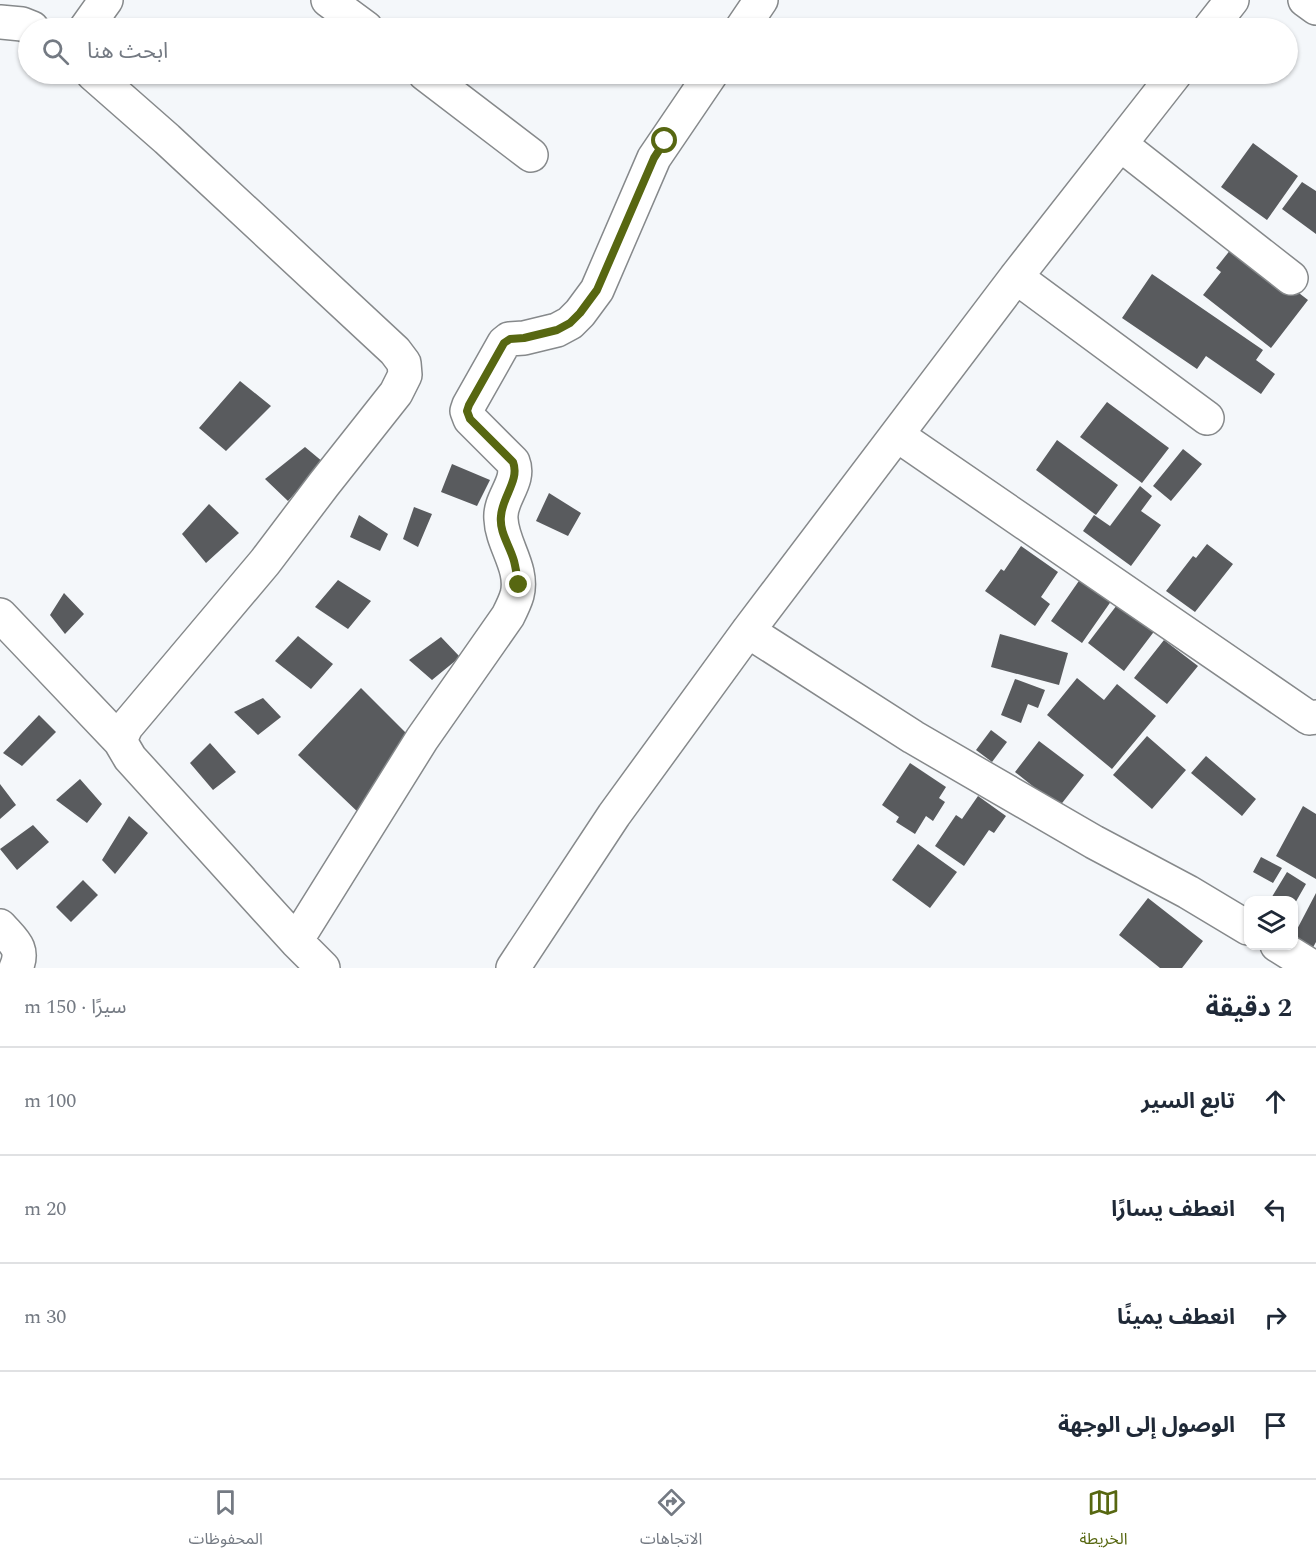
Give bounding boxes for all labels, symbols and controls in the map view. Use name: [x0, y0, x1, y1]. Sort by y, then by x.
search box: [18, 18, 1298, 84]
icon: search: [39, 35, 72, 68]
text: ابحث هنا: [87, 35, 168, 68]
route start: [651, 127, 677, 153]
route end: [505, 571, 531, 597]
map controls: [1244, 896, 1298, 950]
button: layers: [1244, 896, 1298, 950]
text: 2 دقيقة: [1205, 988, 1292, 1028]
text: سيرًا · 150 m: [24, 992, 127, 1022]
text: تابع السير: [1141, 1085, 1235, 1118]
icon: ahead: [1259, 1085, 1292, 1118]
text: 100 m: [24, 1086, 76, 1116]
text: انعطف يسارًا: [1111, 1193, 1235, 1226]
icon: left: [1259, 1193, 1292, 1226]
text: 20 m: [24, 1194, 66, 1224]
text: انعطف يمينًا: [1117, 1301, 1235, 1334]
icon: right: [1259, 1301, 1292, 1334]
text: 30 m: [24, 1302, 66, 1332]
text: الوصول إلى الوجهة: [1058, 1409, 1235, 1442]
icon: arrive: [1259, 1409, 1292, 1442]
tab: المحفوظات: [189, 1486, 263, 1556]
tab: الاتجاهات: [640, 1486, 702, 1556]
tab: الخريطة: [1080, 1486, 1127, 1556]

